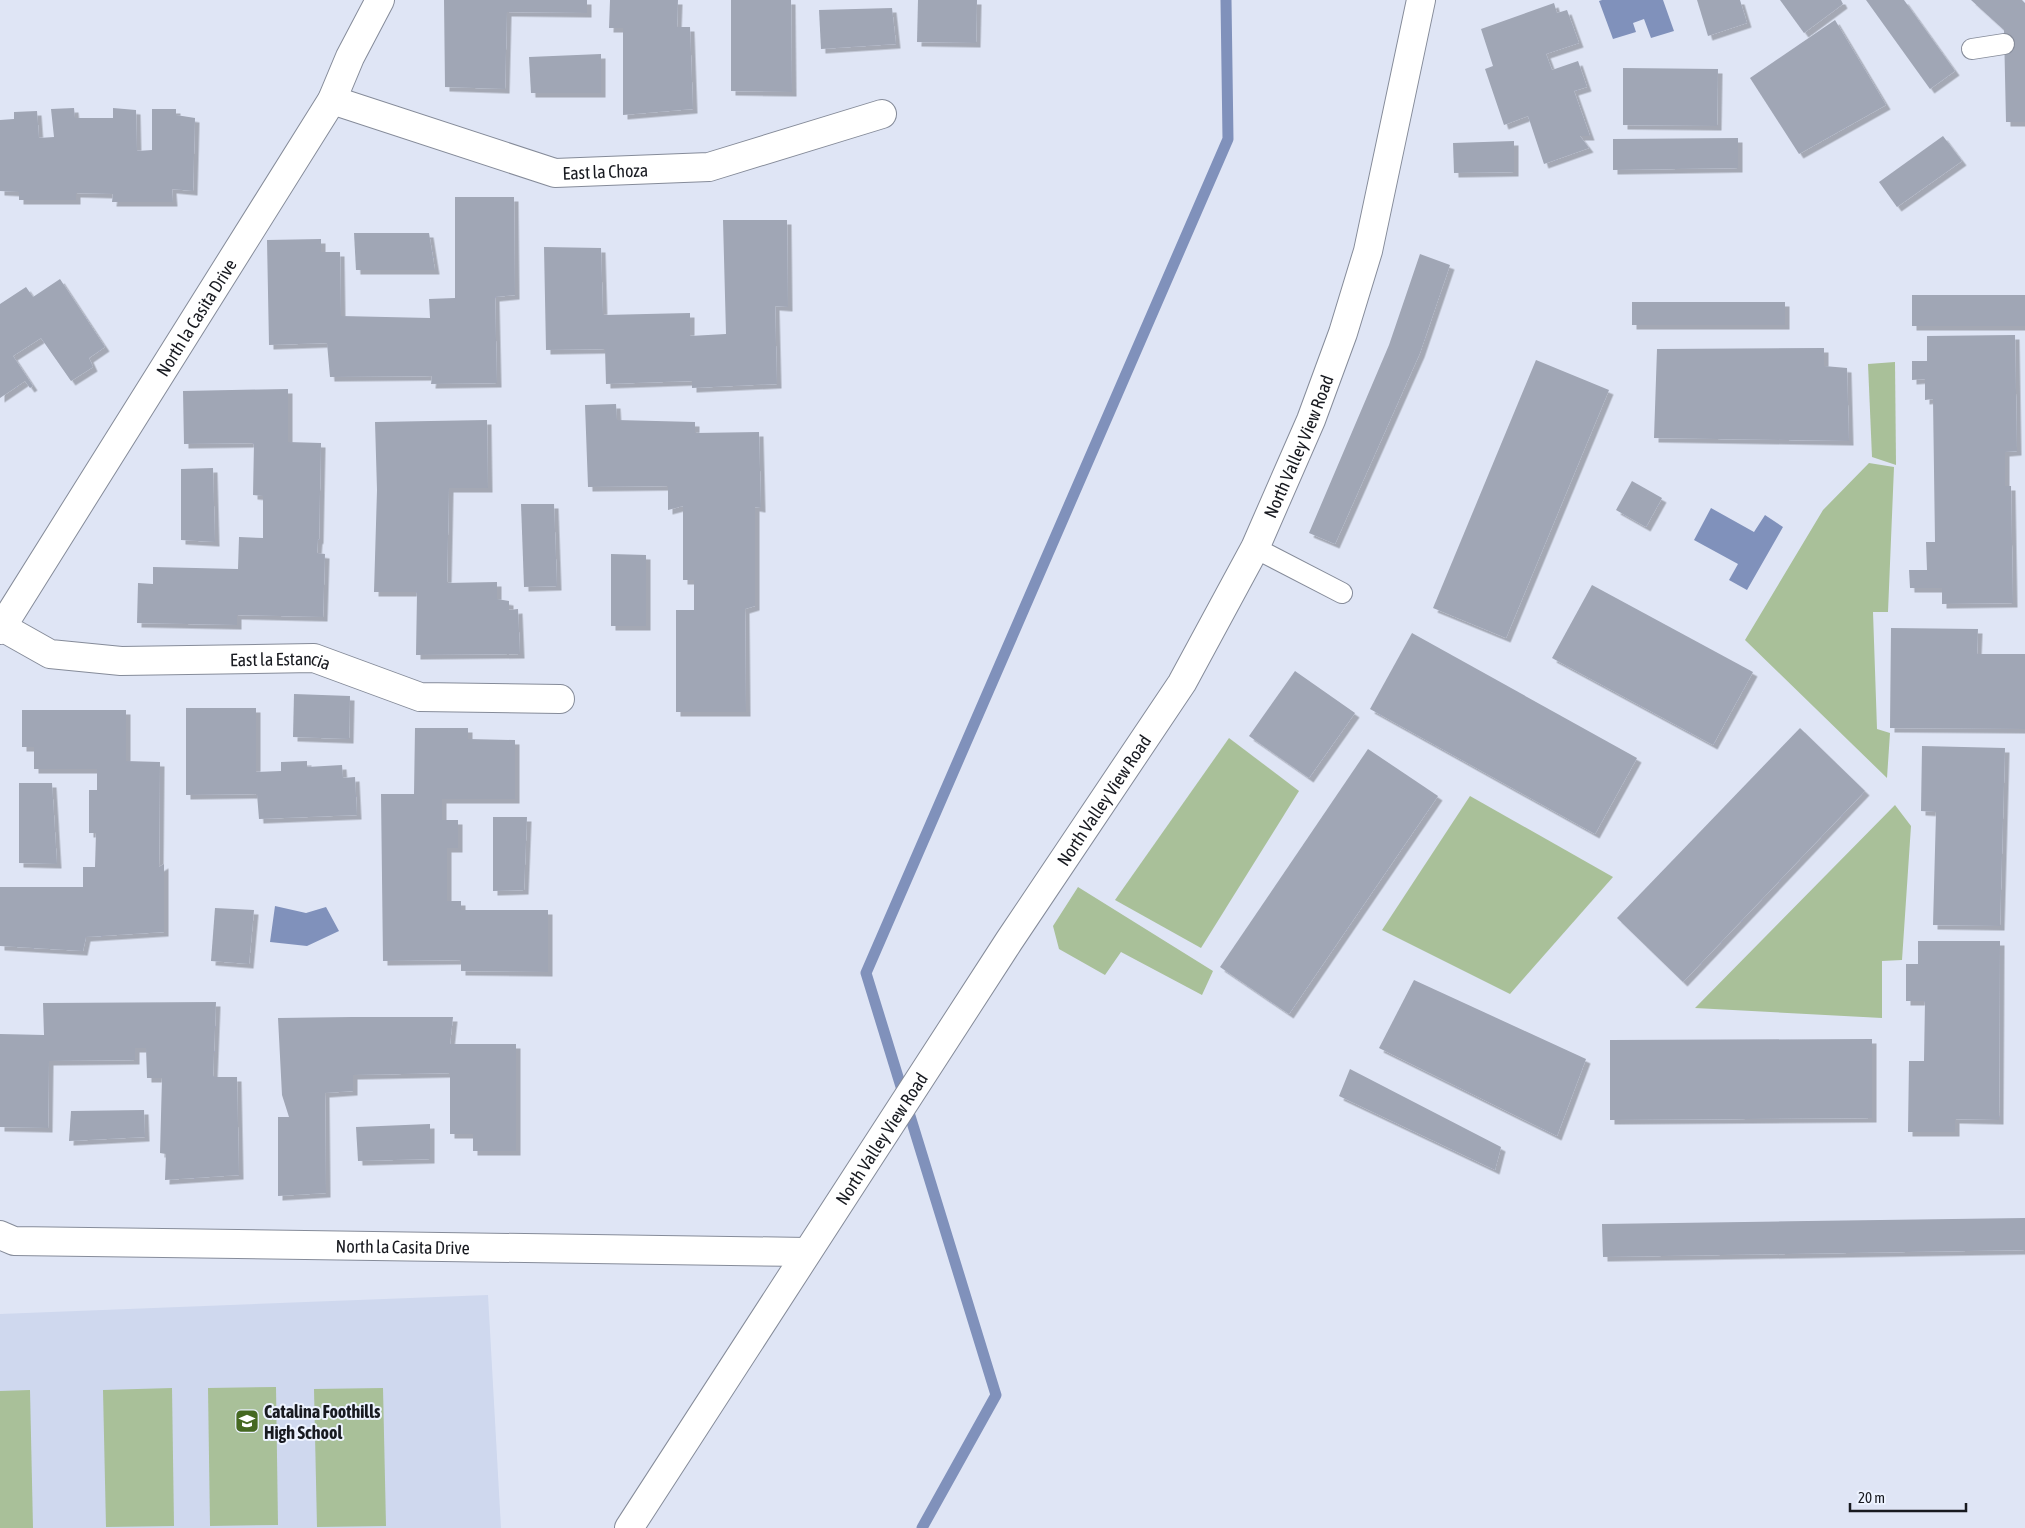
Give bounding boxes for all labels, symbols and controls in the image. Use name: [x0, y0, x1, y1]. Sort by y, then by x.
street label: East la Choza: [562, 159, 649, 183]
street label: North la Casita Drive: [151, 255, 240, 380]
street label: North Valley View Road: [1259, 372, 1337, 521]
street label: East la Estancia: [230, 647, 334, 674]
street label: North Valley View Road: [1052, 731, 1155, 869]
street label: North Valley View Road: [831, 1069, 932, 1208]
street label: North la Casita Drive: [335, 1235, 470, 1258]
place label: Catalina Foothills High School: [264, 1401, 381, 1443]
school or university icon: Catalina Foothills High School: [234, 1408, 260, 1434]
scale bar: [1850, 1480, 1966, 1512]
text: 20 m: [1858, 1489, 1885, 1506]

